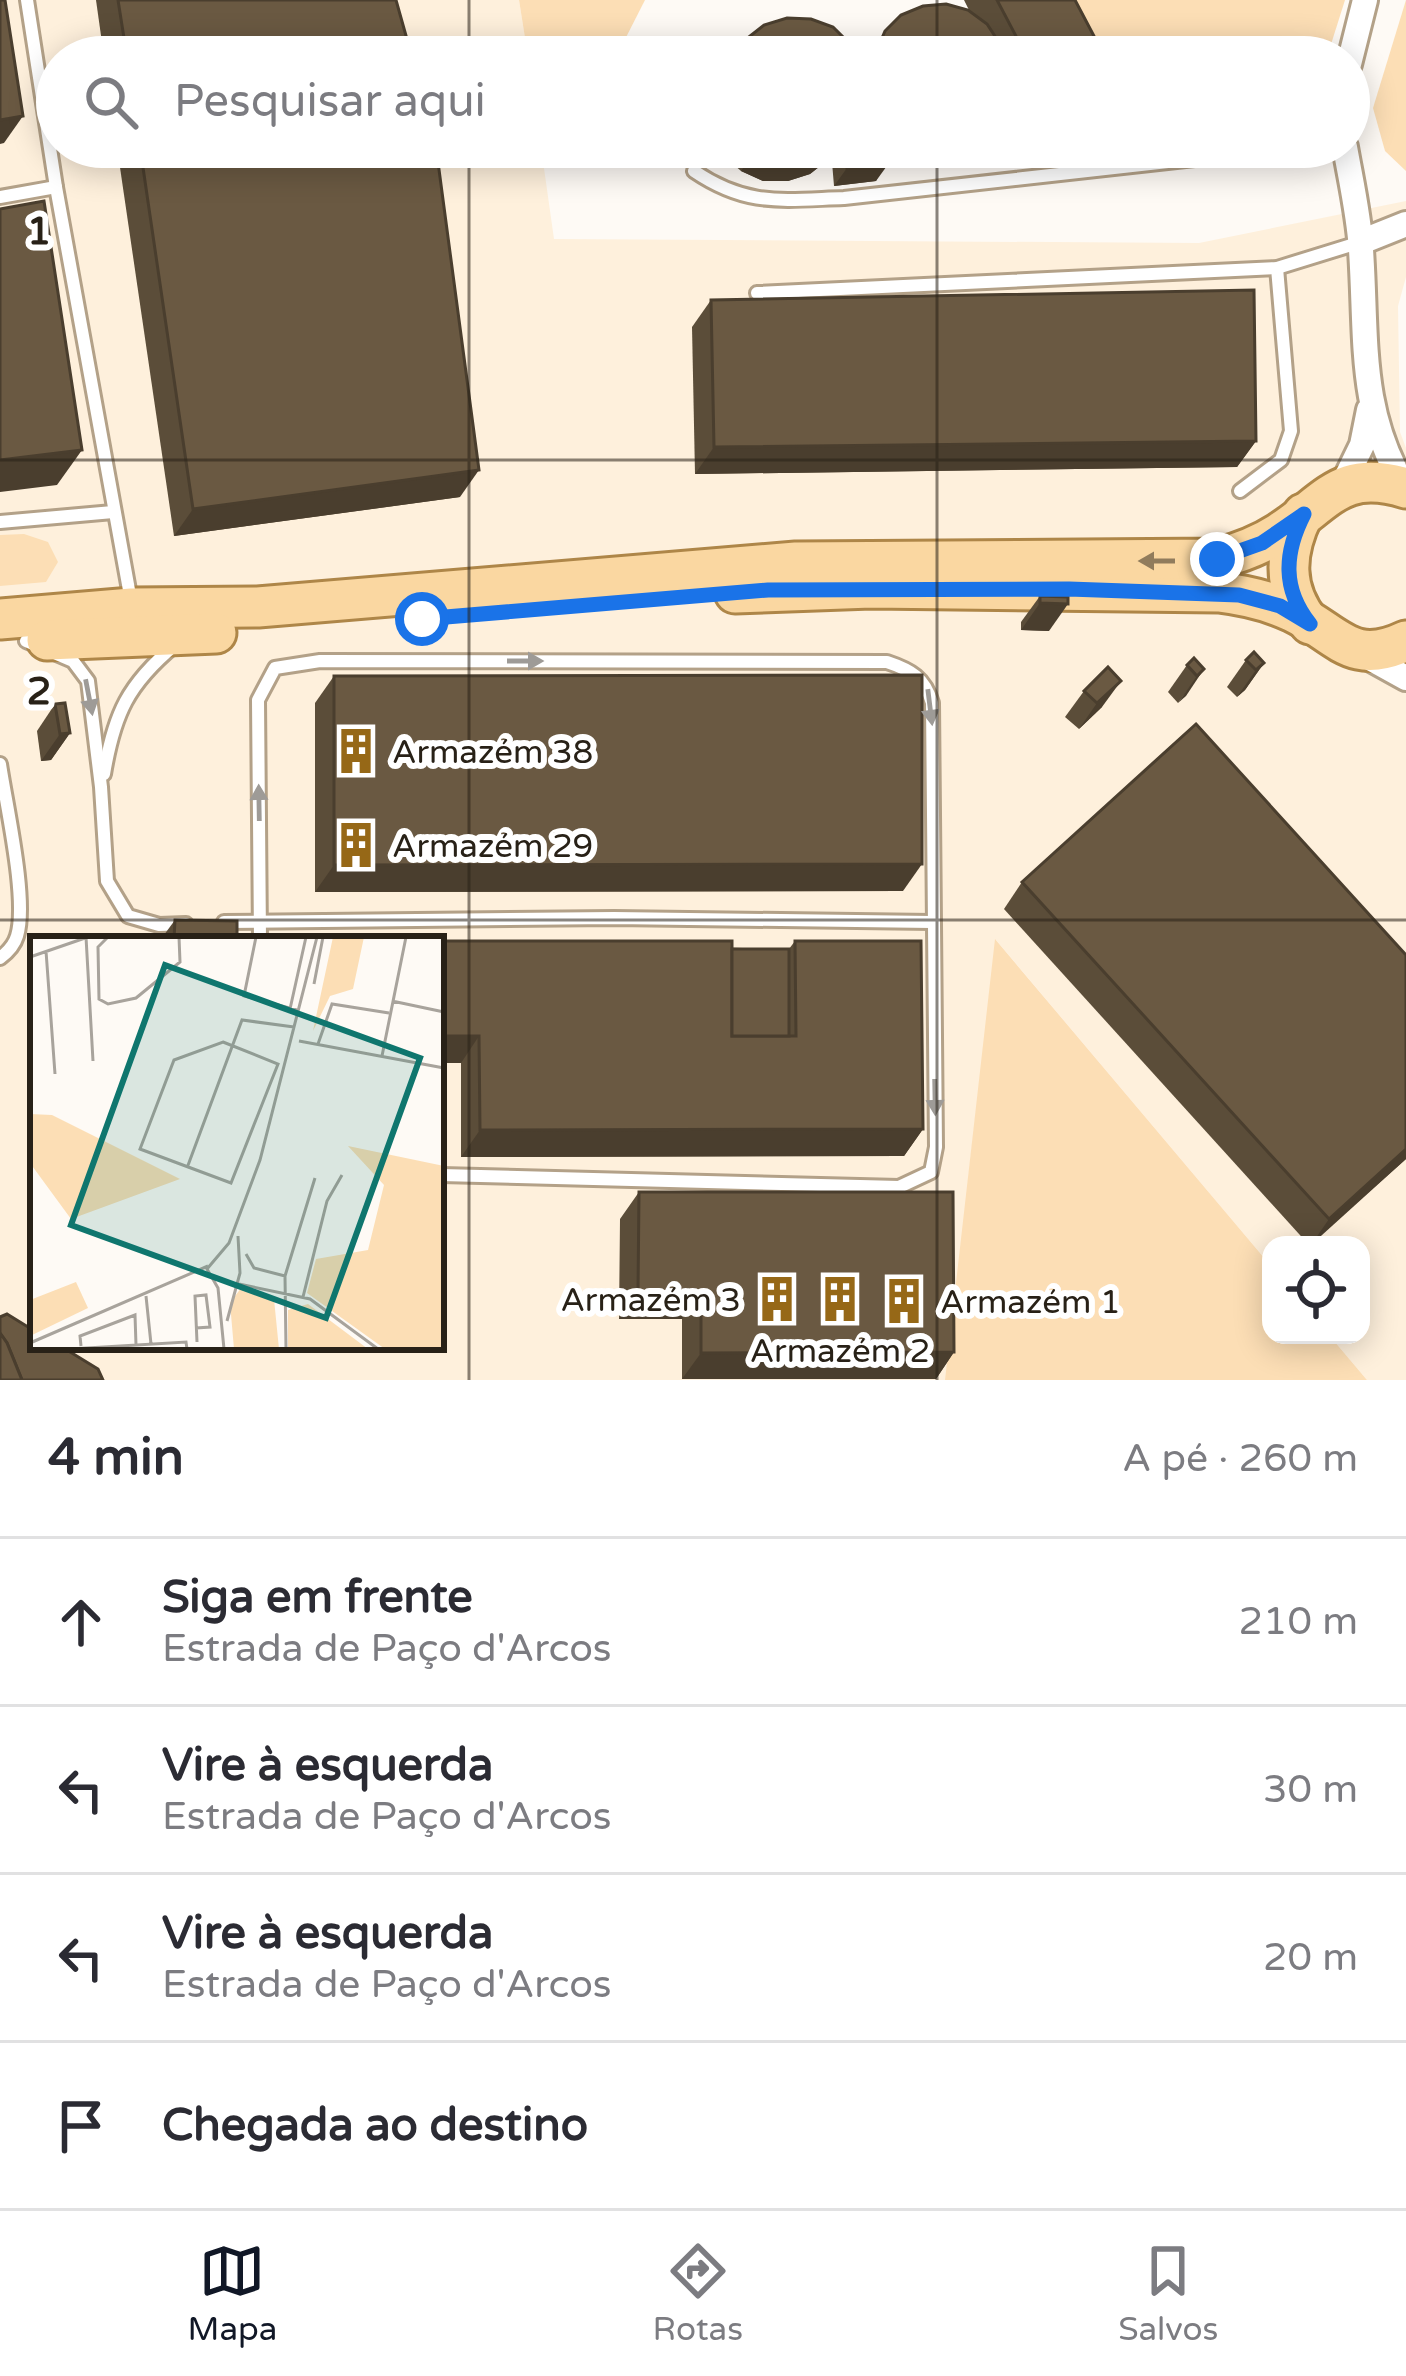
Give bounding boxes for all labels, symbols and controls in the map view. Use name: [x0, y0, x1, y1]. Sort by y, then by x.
search box: [36, 36, 1370, 168]
icon: search: [78, 69, 144, 135]
text: Pesquisar aqui: [174, 75, 486, 129]
text: 1: [27, 208, 51, 255]
route end: [1190, 532, 1244, 586]
one-way arrow: [1137, 551, 1175, 571]
route start: [395, 592, 449, 646]
one-way arrow: [507, 651, 545, 671]
text: 2: [27, 668, 51, 715]
one-way arrow: [80, 679, 99, 716]
one-way arrow: [920, 689, 939, 727]
building icon: Armazém 38: [331, 726, 381, 776]
place label: Armazém 38: [392, 733, 593, 772]
one-way arrow: [249, 783, 268, 821]
building icon: Armazém 29: [331, 820, 381, 870]
place label: Armazém 29: [392, 827, 593, 866]
inset map: [30, 936, 444, 1350]
one-way arrow: [925, 1079, 944, 1117]
map controls: [1262, 1236, 1370, 1344]
button: locate: [1262, 1236, 1370, 1344]
building icon: Armazém 3: [752, 1274, 802, 1324]
building icon: Armazém 2: [815, 1274, 865, 1324]
building icon: Armazém 1: [879, 1276, 929, 1326]
place label: Armazém 3: [560, 1281, 741, 1320]
place label: Armazém 1: [940, 1283, 1121, 1322]
place label: Armazém 2: [750, 1332, 930, 1371]
text: 4 min: [48, 1427, 184, 1489]
text: A pé · 260 m: [1122, 1435, 1358, 1482]
text: Siga em frente: [162, 1571, 473, 1625]
icon: ahead: [48, 1589, 114, 1655]
text: 210 m: [1239, 1598, 1358, 1645]
text: Estrada de Paço d'Arcos: [162, 1625, 612, 1672]
text: Vire à esquerda: [162, 1739, 493, 1793]
icon: left: [48, 1757, 114, 1823]
text: 30 m: [1263, 1766, 1358, 1813]
text: Estrada de Paço d'Arcos: [162, 1793, 612, 1840]
text: Vire à esquerda: [162, 1907, 493, 1961]
icon: left: [48, 1925, 114, 1991]
text: 20 m: [1263, 1934, 1358, 1981]
text: Estrada de Paço d'Arcos: [162, 1961, 612, 2008]
icon: arrive: [48, 2093, 114, 2159]
text: Chegada ao destino: [162, 2099, 588, 2153]
tab: Mapa: [188, 2238, 277, 2349]
tab: Rotas: [653, 2238, 743, 2349]
tab: Salvos: [1118, 2238, 1218, 2349]

